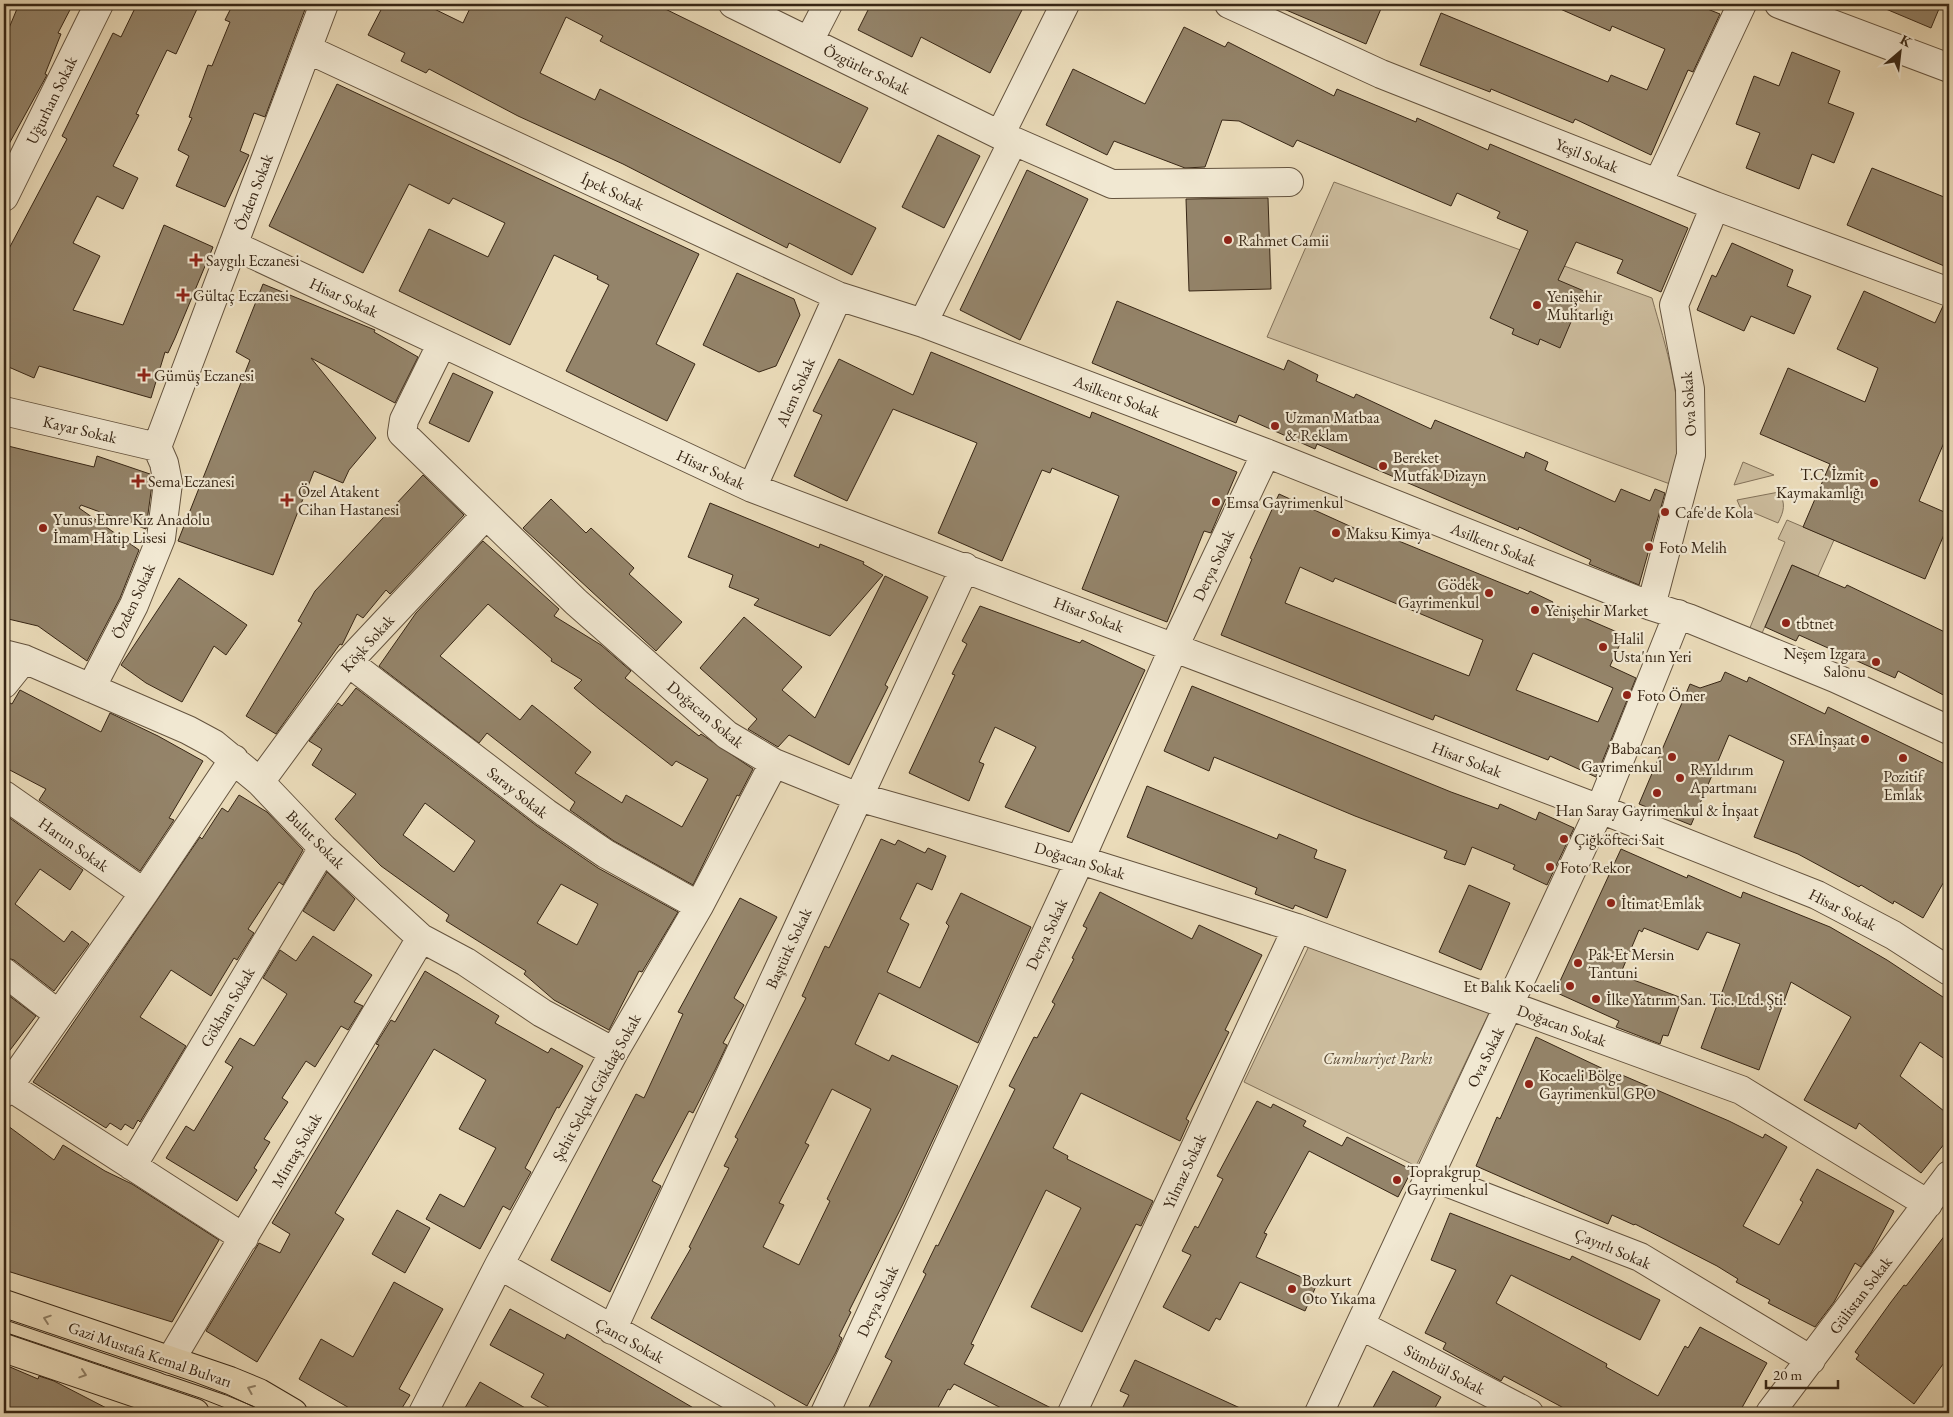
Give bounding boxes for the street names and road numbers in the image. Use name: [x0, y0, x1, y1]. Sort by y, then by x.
street label: Özgürler Sokak: [820, 39, 914, 100]
street label: Uğurhan Sokak: [21, 52, 82, 148]
street label: Yeşil Sokak: [1552, 133, 1622, 178]
street label: Özden Sokak: [229, 150, 278, 234]
street label: İpek Sokak: [578, 168, 648, 215]
street label: Hisar Sokak: [306, 272, 382, 323]
street label: Alem Sokak: [771, 354, 820, 431]
street label: Asilkent Sokak: [1070, 370, 1163, 423]
street label: Ova Sokak: [1676, 370, 1701, 437]
street label: Kayar Sokak: [41, 411, 119, 448]
street label: Hisar Sokak: [673, 444, 749, 495]
street label: Asilkent Sokak: [1447, 517, 1540, 571]
street label: Derya Sokak: [1188, 526, 1239, 604]
street label: Özden Sokak: [107, 560, 160, 642]
street label: Hisar Sokak: [1051, 591, 1127, 638]
street label: Köşk Sokak: [336, 609, 399, 677]
street label: Doğacan Sokak: [663, 676, 749, 753]
street label: Hisar Sokak: [1429, 736, 1505, 783]
street label: Saray Sokak: [483, 762, 553, 823]
street label: Bulut Sokak: [282, 805, 350, 874]
street label: Harun Sokak: [34, 812, 113, 877]
street label: Doğacan Sokak: [1032, 837, 1128, 884]
street label: Hisar Sokak: [1805, 883, 1881, 936]
street label: Derya Sokak: [1021, 895, 1072, 973]
street label: Baştürk Sokak: [761, 904, 817, 992]
street label: Gökhan Sokak: [195, 963, 260, 1051]
street label: Doğacan Sokak: [1514, 1000, 1610, 1052]
street label: Şehit Selçuk Gökdağ Sokak: [547, 1009, 646, 1165]
street label: Ova Sokak: [1462, 1023, 1509, 1091]
street label: Mintaş Sokak: [267, 1109, 327, 1191]
street label: Yılmaz Sokak: [1158, 1130, 1211, 1212]
street label: Çayırlı Sokak: [1571, 1223, 1655, 1274]
street label: Gülistan Sokak: [1824, 1252, 1897, 1339]
street label: Derya Sokak: [852, 1262, 903, 1340]
street label: Çancı Sokak: [591, 1313, 669, 1368]
street label: Gazi Mustafa Kemal Bulvarı: [65, 1317, 234, 1392]
street label: Sümbül Sokak: [1401, 1339, 1489, 1400]

